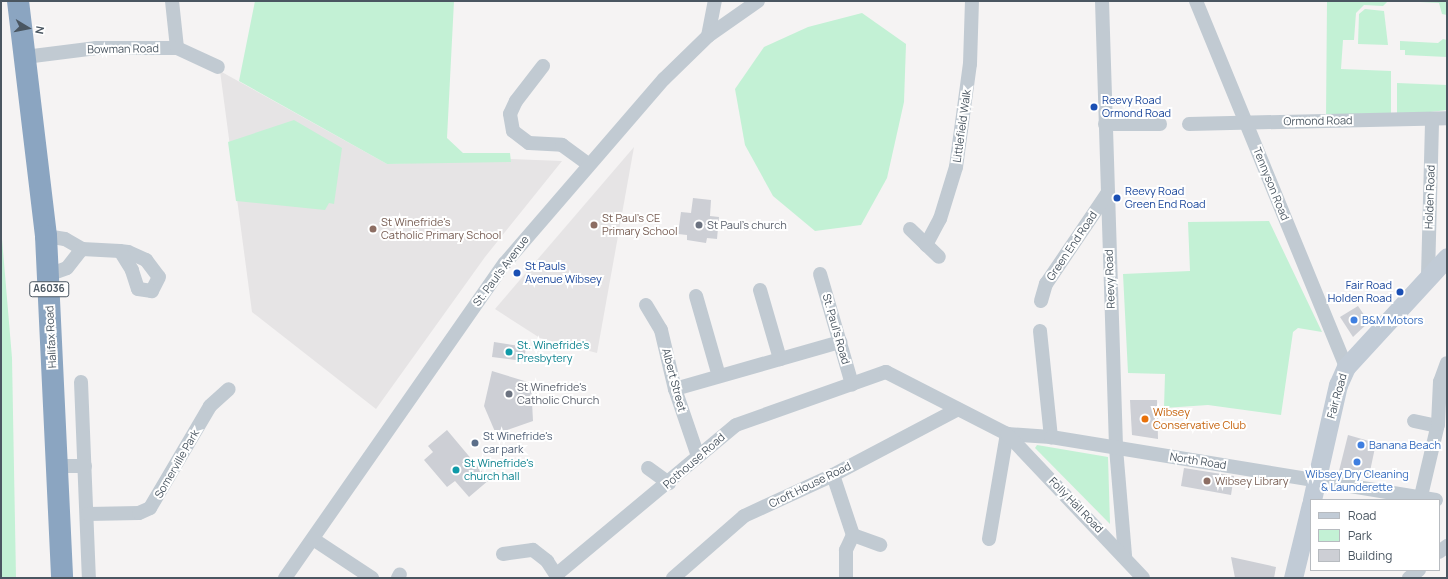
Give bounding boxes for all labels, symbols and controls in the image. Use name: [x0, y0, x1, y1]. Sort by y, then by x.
north arrow: [8, 8, 48, 48]
text: N: [32, 25, 48, 35]
street label: Bowman Road: [87, 42, 159, 56]
street label: Littlefield Walk: [950, 89, 974, 163]
place label: Reevy Road Ormond Road: [1102, 94, 1171, 120]
marker: Reevy Road Ormond Road: [1089, 102, 1099, 112]
street label: Ormond Road: [1283, 114, 1353, 128]
street label: Tennyson Road: [1250, 146, 1292, 222]
street label: Holden Road: [1422, 165, 1438, 229]
place label: Reevy Road Green End Road: [1125, 185, 1206, 211]
marker: Reevy Road Green End Road: [1112, 193, 1122, 203]
street label: Green End Road: [1044, 209, 1100, 283]
place label: St Paul's CE Primary School: [602, 212, 677, 238]
place label: St Winefride's Catholic Primary School: [381, 216, 501, 242]
place label: St Paul's church: [707, 218, 787, 232]
marker: St Paul's CE Primary School: [589, 220, 599, 230]
marker: St Paul's church: [694, 220, 704, 230]
marker: St Winefride's Catholic Primary School: [368, 224, 378, 234]
street label: St. Paul's Avenue: [470, 233, 532, 309]
street label: Reevy Road: [1102, 249, 1118, 309]
place label: St Pauls Avenue Wibsey: [525, 260, 602, 286]
marker: St Pauls Avenue Wibsey: [512, 268, 522, 278]
place label: Fair Road Holden Road: [1328, 279, 1392, 305]
road number: A6036: [29, 281, 69, 297]
marker: Fair Road Holden Road: [1395, 287, 1405, 297]
street label: St. Paul's Road: [820, 292, 852, 366]
street label: Halifax Road: [43, 305, 59, 369]
place label: B&M Motors: [1362, 313, 1423, 327]
marker: B&M Motors: [1349, 315, 1359, 325]
place label: St. Winefride's Presbytery: [517, 339, 589, 365]
marker: St. Winefride's Presbytery: [504, 347, 514, 357]
street label: Albert Street: [659, 347, 689, 413]
street label: Fair Road: [1324, 372, 1350, 420]
place label: St Winefride's Catholic Church: [517, 381, 599, 407]
marker: St Winefride's Catholic Church: [504, 389, 514, 399]
place label: Wibsey Conservative Club: [1153, 406, 1246, 432]
marker: Wibsey Conservative Club: [1140, 414, 1150, 424]
street label: Somerville Park: [152, 427, 202, 501]
place label: St Winefride's car park: [483, 430, 553, 456]
street label: Pothouse Road: [660, 431, 728, 491]
marker: St Winefride's car park: [470, 438, 480, 448]
place label: Banana Beach: [1369, 438, 1441, 452]
marker: Banana Beach: [1356, 440, 1366, 450]
street label: North Road: [1169, 450, 1227, 472]
place label: St Winefride's church hall: [464, 457, 534, 483]
marker: Wibsey Dry Cleaning & Launderette: [1352, 457, 1362, 467]
street label: Croft House Road: [767, 459, 853, 511]
marker: St Winefride's church hall: [451, 465, 461, 475]
place label: Wibsey Dry Cleaning & Launderette: [1305, 468, 1409, 494]
street label: Folly Hall Road: [1046, 474, 1106, 536]
place label: Wibsey Library: [1215, 474, 1288, 488]
marker: Wibsey Library: [1202, 476, 1212, 486]
legend: [1310, 499, 1440, 571]
text: Road: [1348, 507, 1376, 524]
text: Park: [1348, 527, 1372, 544]
text: Building: [1348, 547, 1392, 564]

